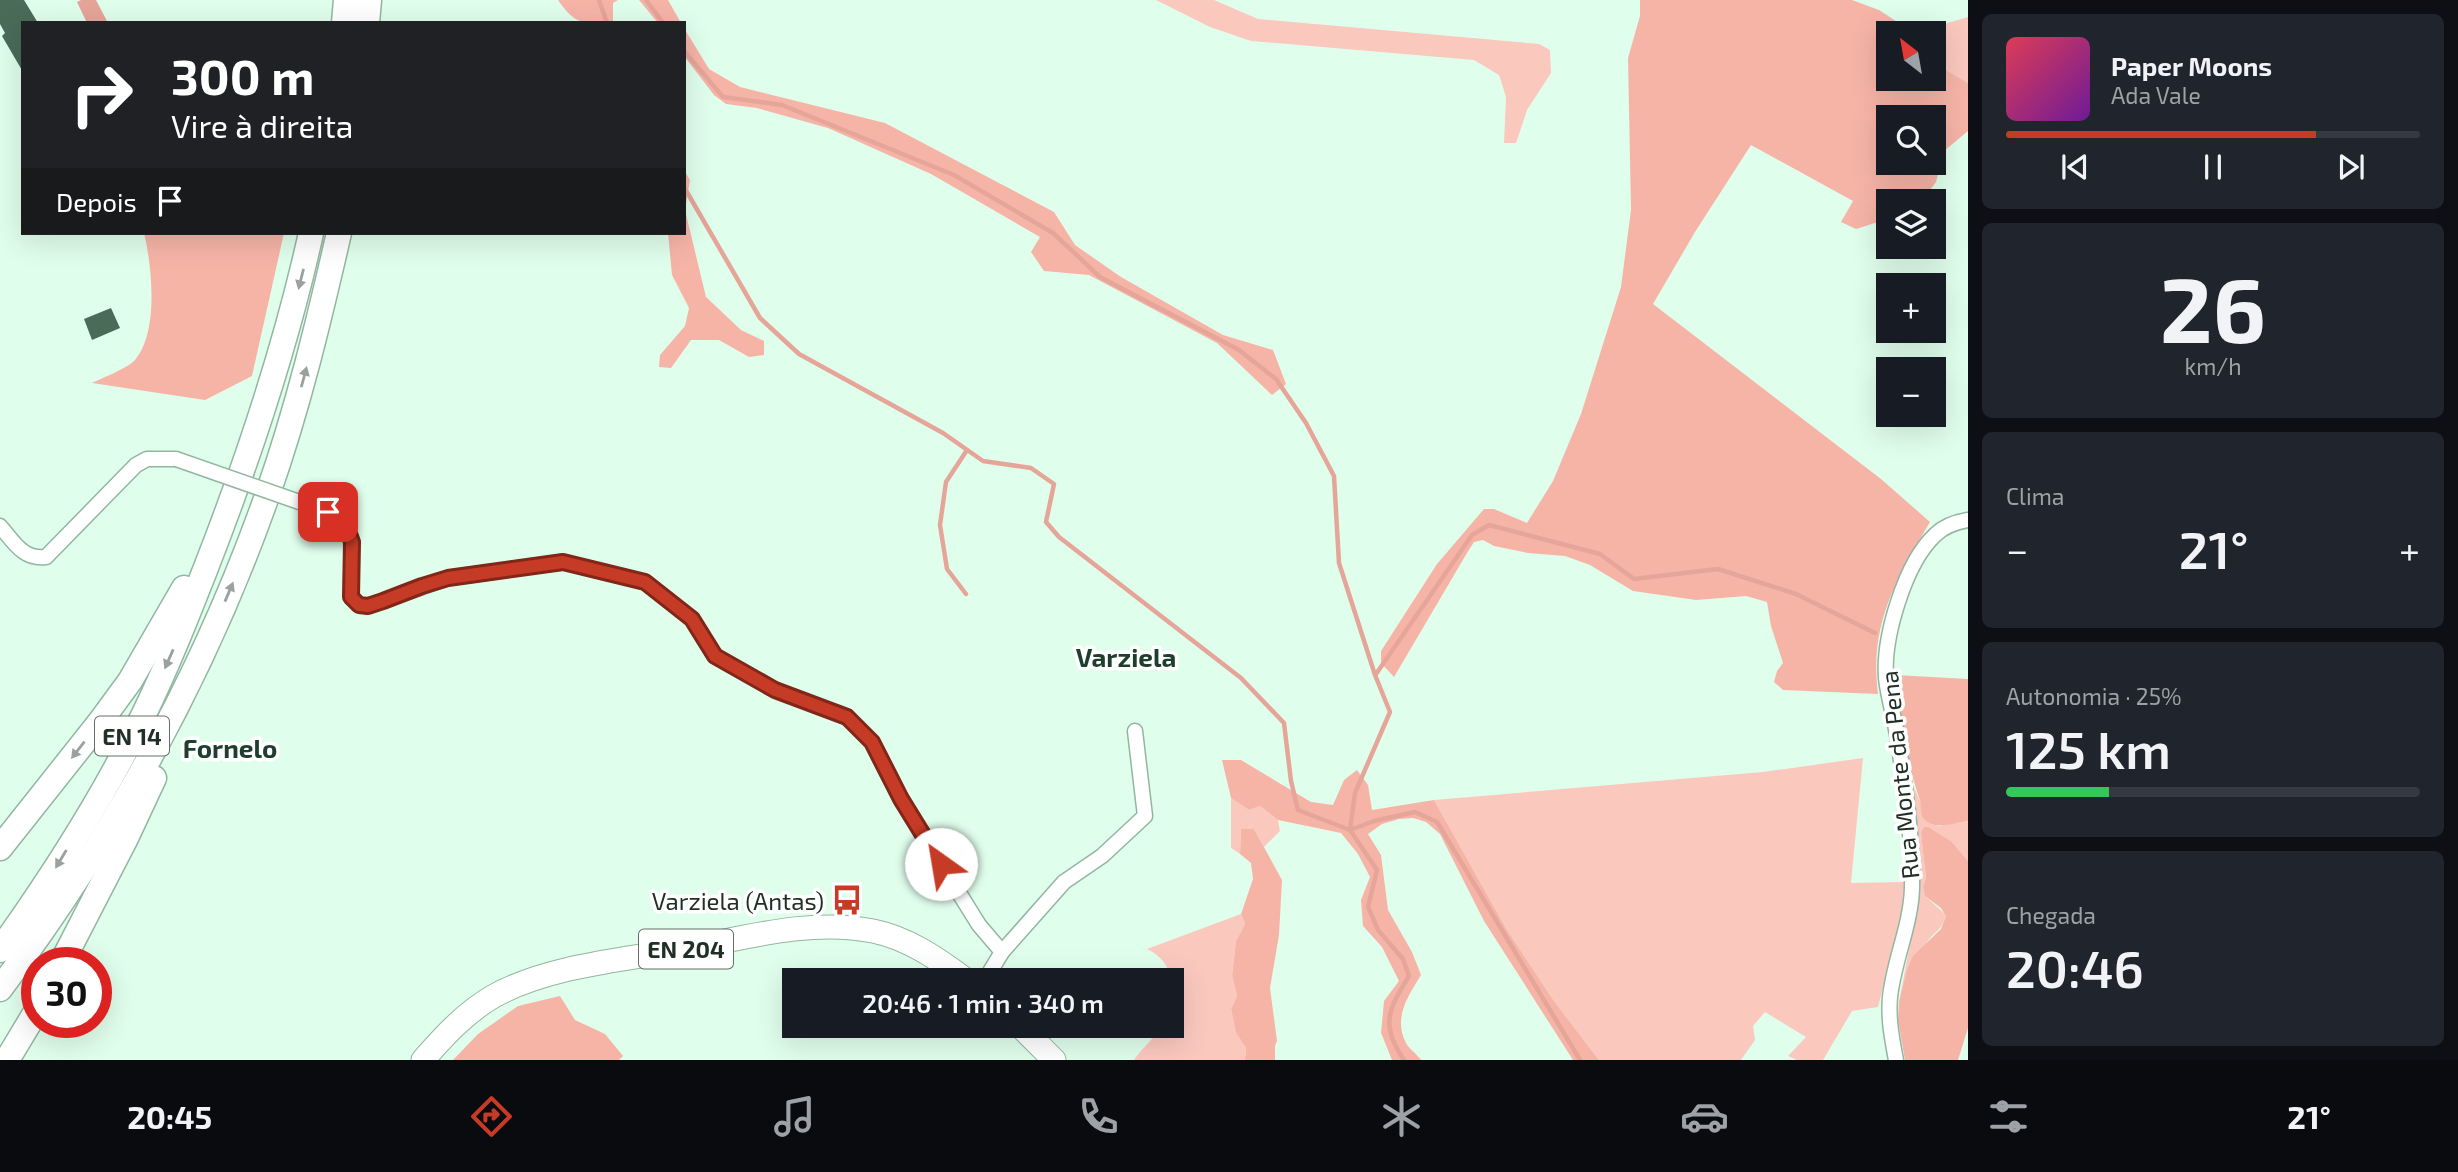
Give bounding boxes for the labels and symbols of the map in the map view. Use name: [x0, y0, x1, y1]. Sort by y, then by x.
north arrow: [1876, 21, 1946, 91]
one-way arrow: [295, 268, 306, 290]
one-way arrow: [299, 366, 310, 388]
pin: [298, 482, 358, 542]
one-way arrow: [224, 581, 235, 602]
district label: Varziela: [1076, 641, 1176, 672]
one-way arrow: [163, 649, 174, 670]
street label: Rua Monte da Pena: [1874, 669, 1924, 881]
road number: EN 14: [95, 716, 169, 756]
district label: Fornelo: [183, 732, 277, 763]
one-way arrow: [72, 741, 86, 759]
position arrow: [904, 827, 978, 901]
one-way arrow: [54, 850, 67, 869]
bus stop icon: Varziela (Antas): [830, 883, 864, 917]
place label: Varziela (Antas): [652, 886, 824, 915]
road number: EN 204: [639, 930, 733, 968]
speed limit sign: 30: [21, 947, 112, 1038]

